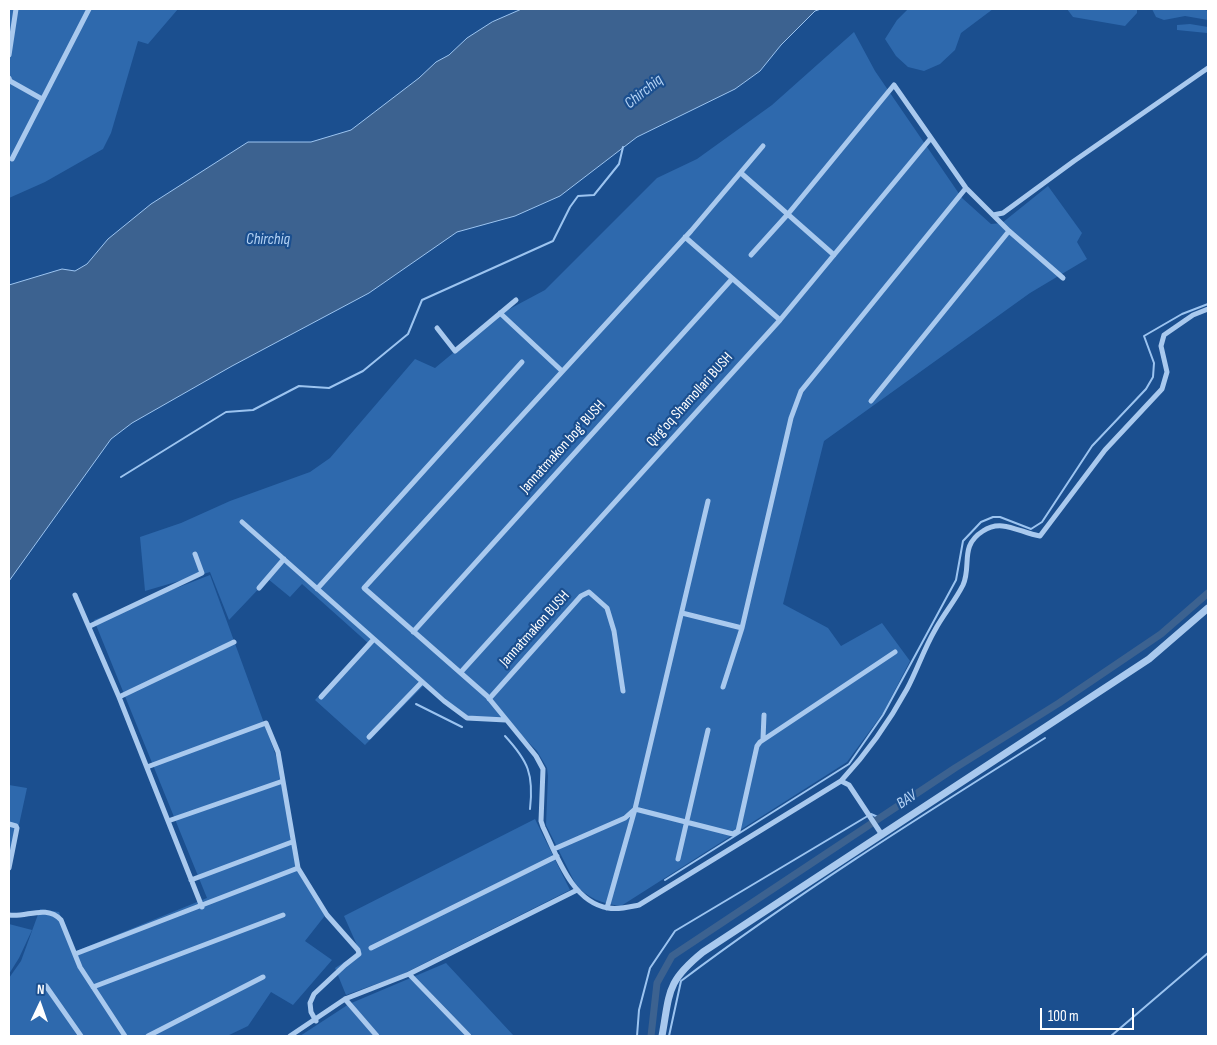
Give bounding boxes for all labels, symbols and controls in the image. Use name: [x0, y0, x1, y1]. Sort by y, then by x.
water label: Chirchiq: [621, 71, 667, 113]
water label: Chirchiq: [246, 230, 290, 250]
street label: Qirg'oq Shamollari BUSH: [643, 349, 737, 451]
street label: Jannatmakon bog' BUSH: [516, 397, 610, 497]
street label: Jannatmakon BUSH: [496, 587, 574, 671]
water label: BAV: [893, 786, 921, 814]
north arrow: [15, 980, 65, 1030]
text: N: [37, 981, 45, 998]
scale bar: [1042, 998, 1136, 1030]
text: 100 m: [1048, 1007, 1079, 1026]

